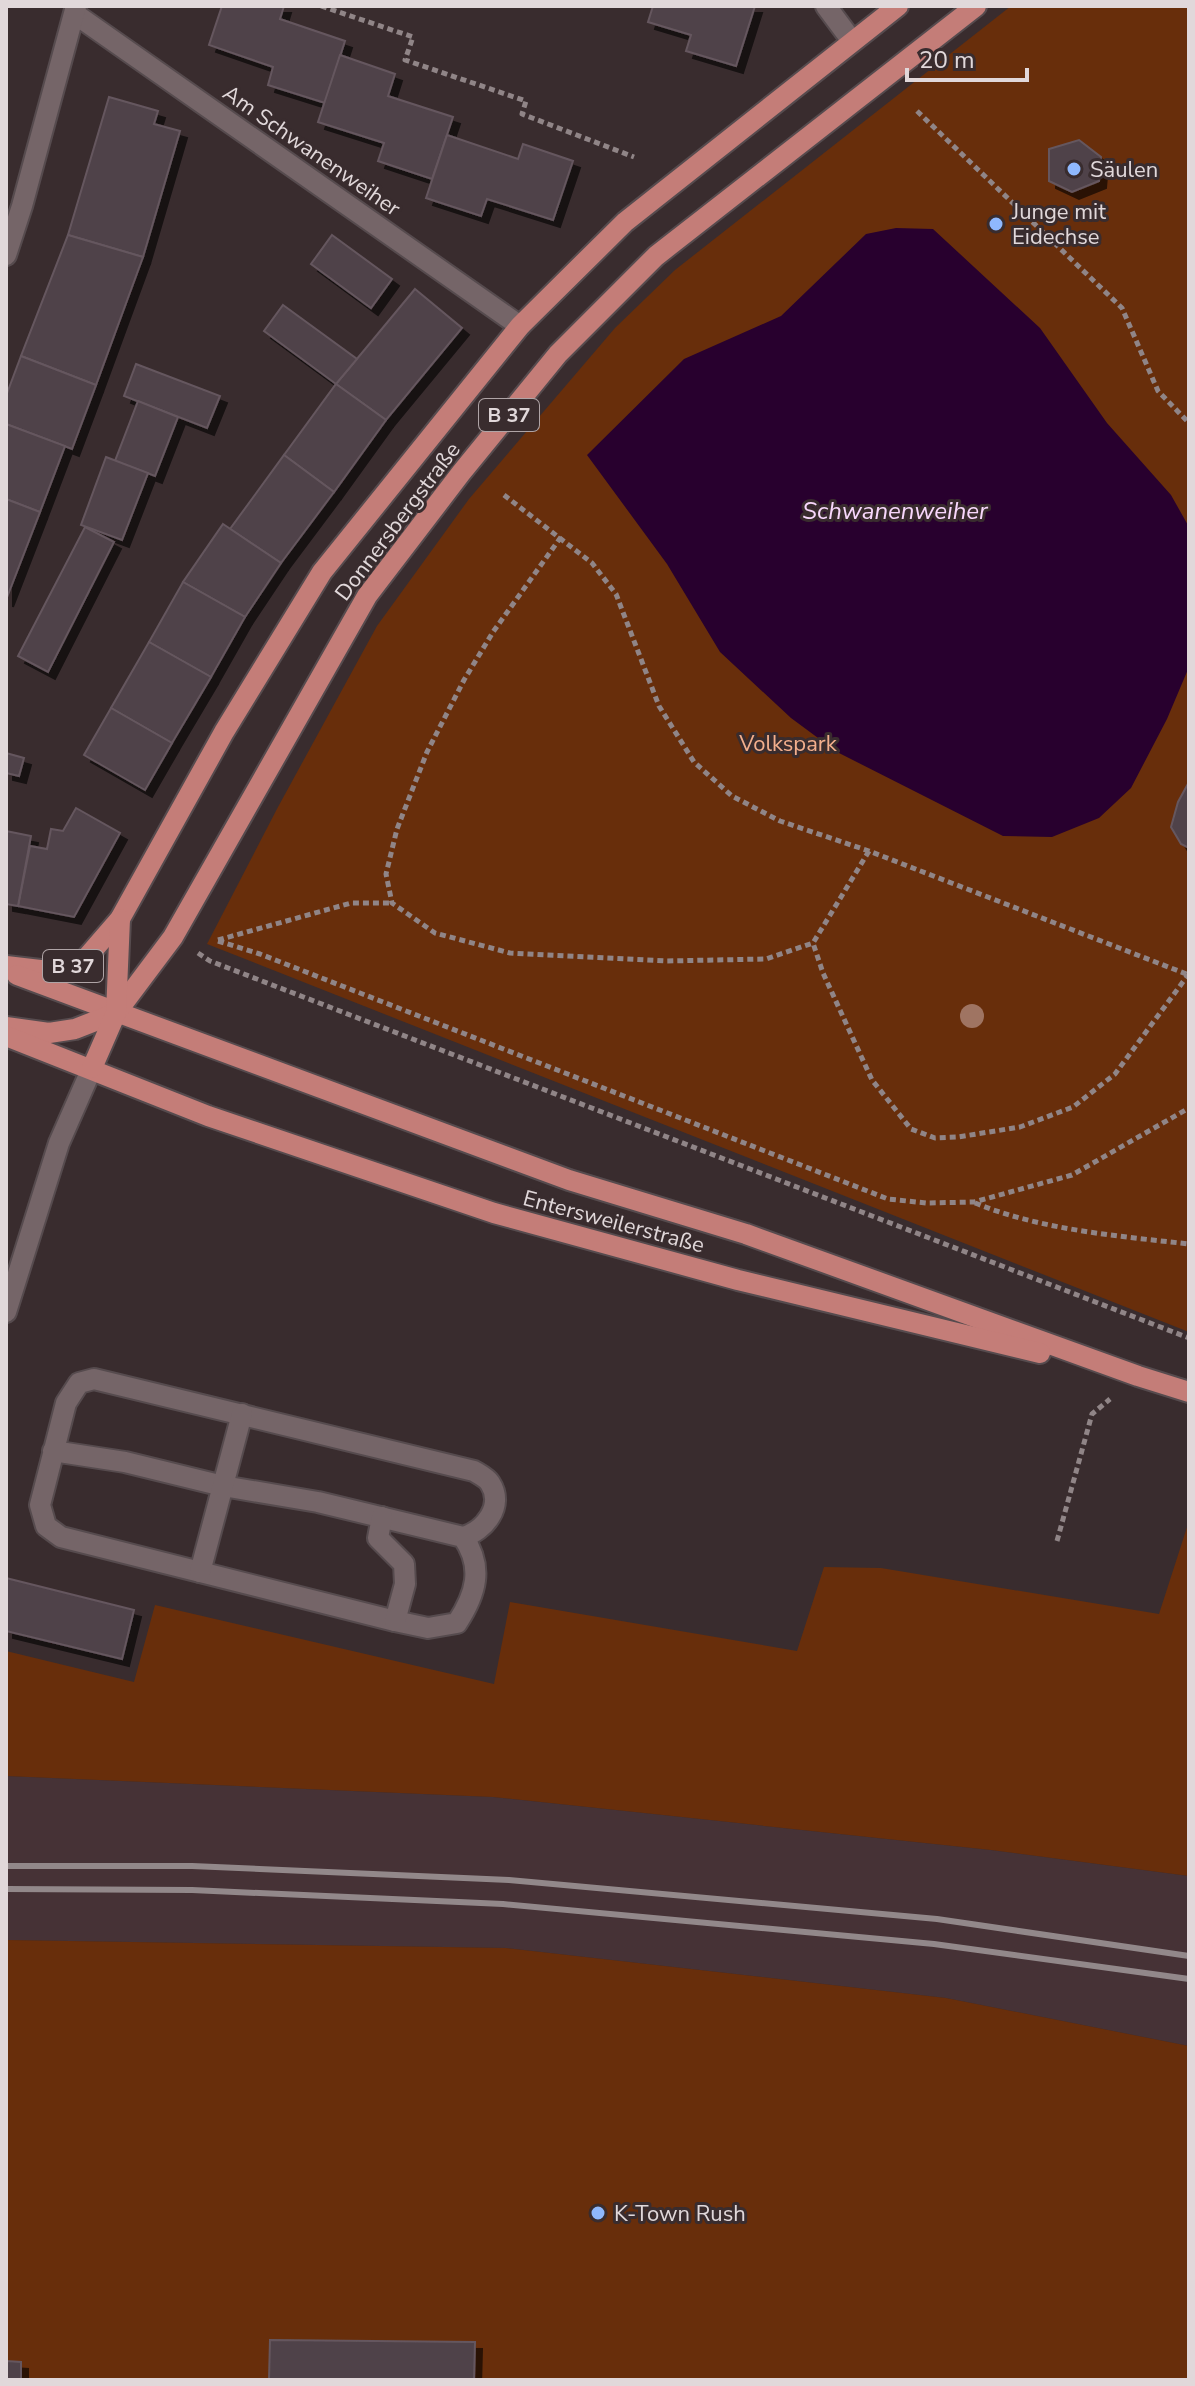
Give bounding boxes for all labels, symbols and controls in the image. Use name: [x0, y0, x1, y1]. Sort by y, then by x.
scale bar: [907, 32, 1027, 82]
text: 20 m: [919, 44, 975, 76]
street label: Am Schwanenweiher: [217, 78, 406, 224]
place label: Säulen: [1090, 155, 1158, 185]
marker: Säulen: [1065, 160, 1083, 178]
place label: Junge mit Eidechse: [1011, 197, 1106, 252]
marker: Junge mit Eidechse: [987, 215, 1005, 233]
road number: B 37: [479, 399, 539, 431]
street label: Donnersbergstraße: [328, 436, 467, 607]
water label: Schwanenweiher: [802, 495, 989, 527]
park label: Volkspark: [738, 729, 838, 759]
road number: B 37: [43, 950, 103, 982]
street label: Entersweilerstraße: [520, 1183, 708, 1261]
place label: K-Town Rush: [614, 2199, 746, 2229]
marker: K-Town Rush: [589, 2204, 607, 2222]

